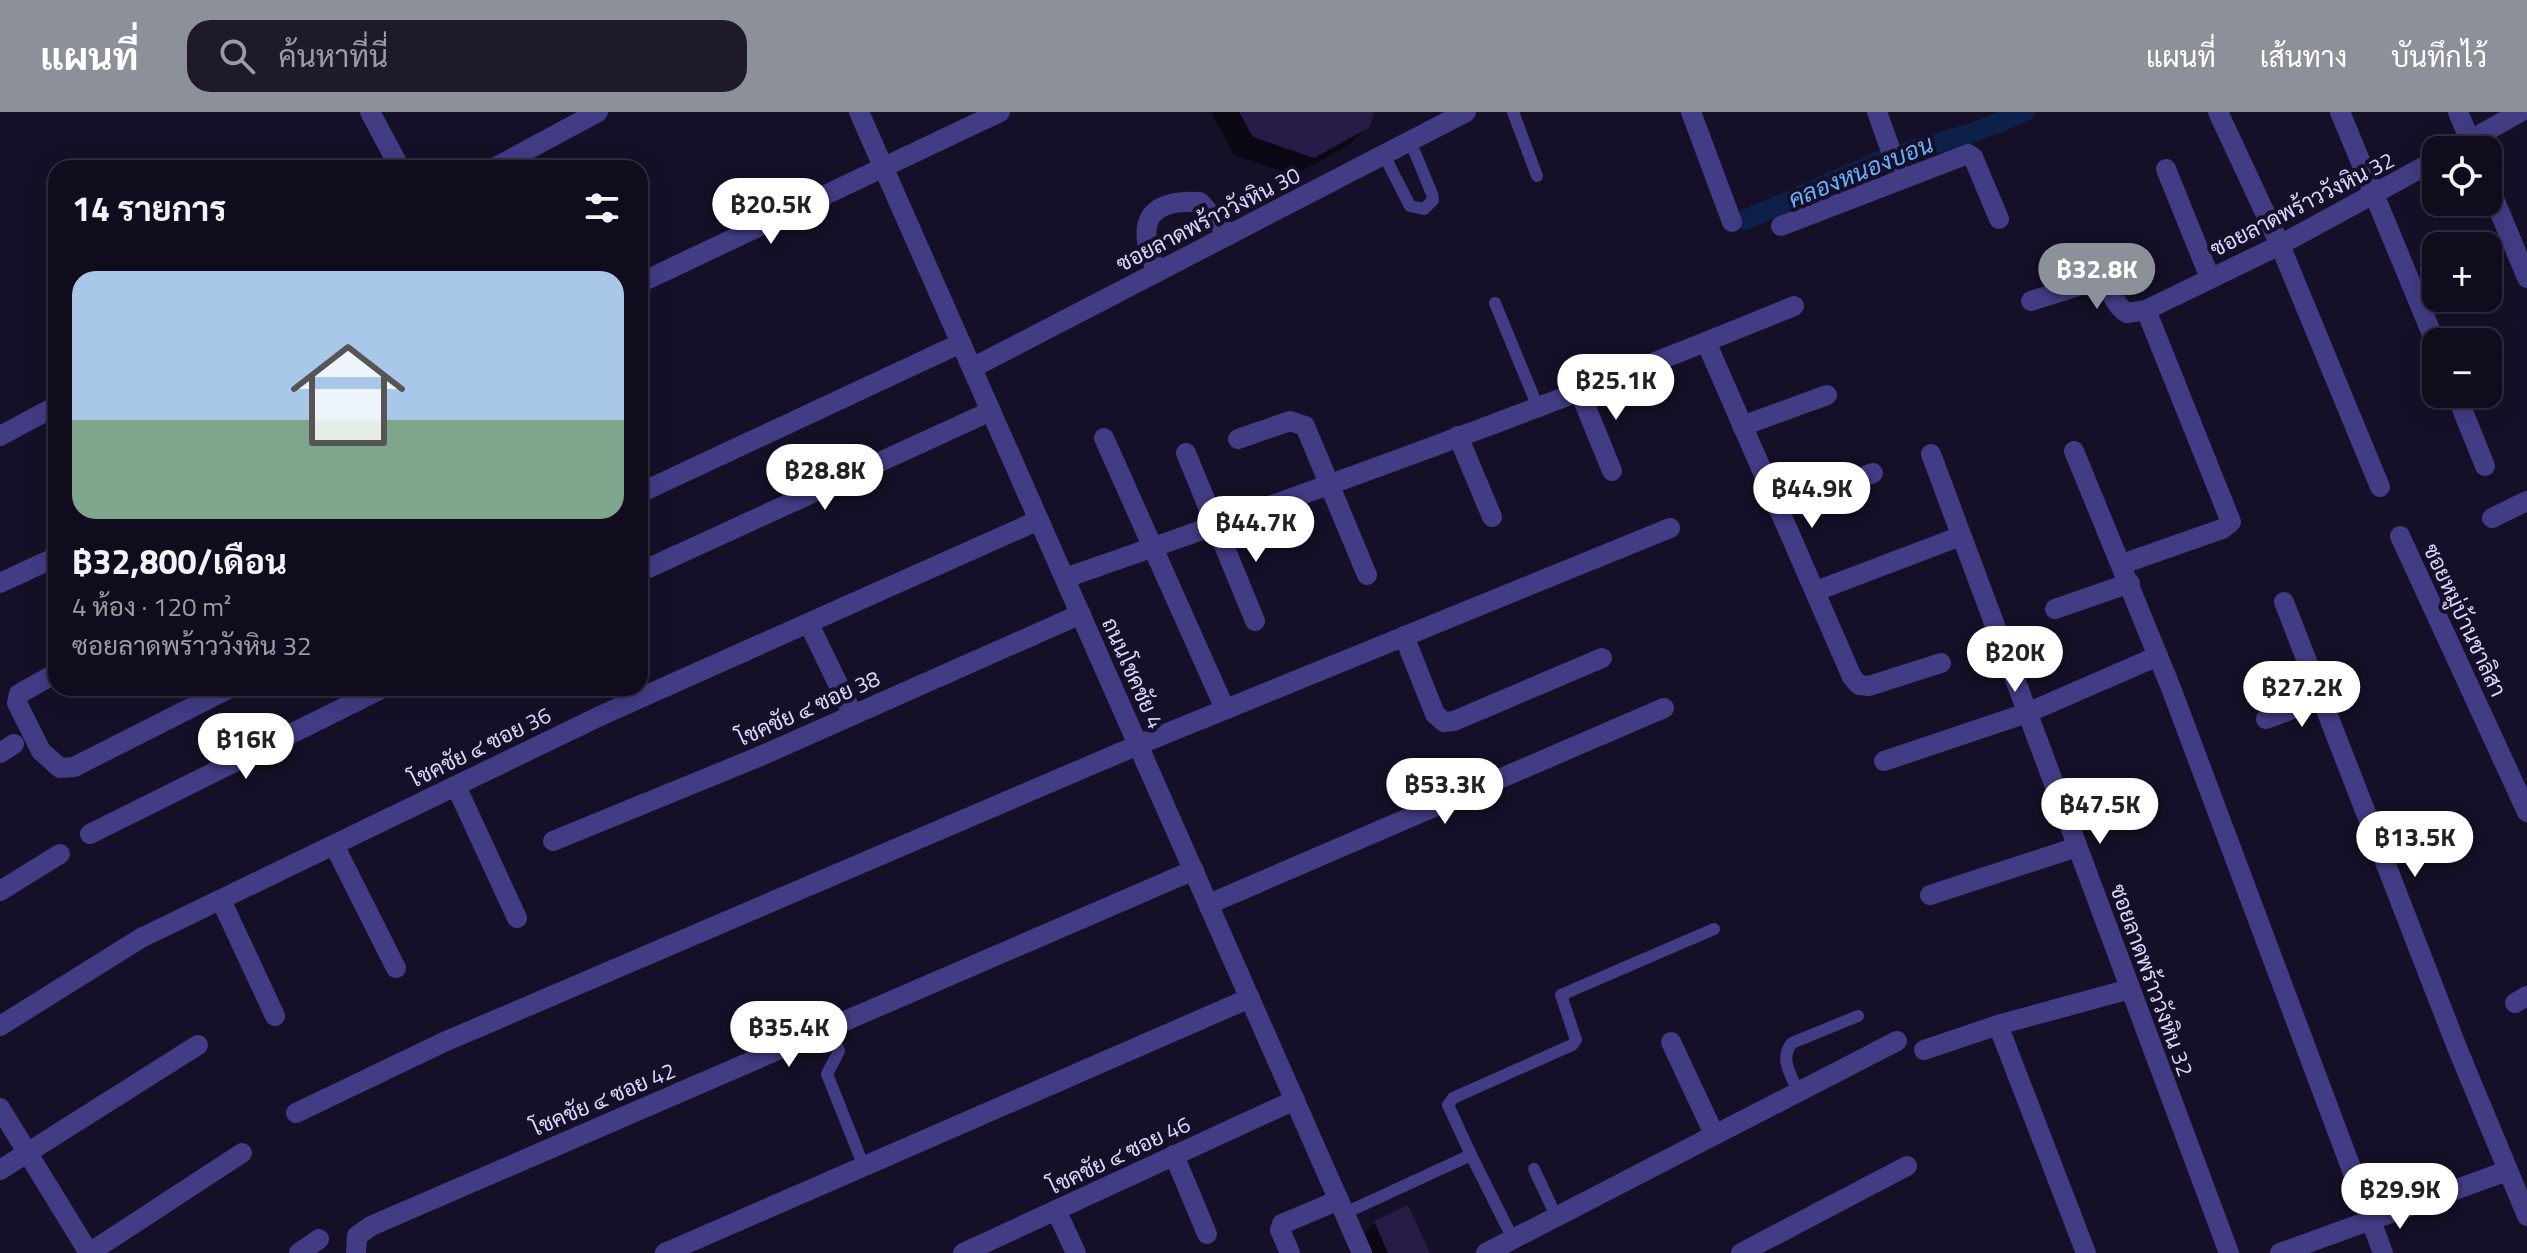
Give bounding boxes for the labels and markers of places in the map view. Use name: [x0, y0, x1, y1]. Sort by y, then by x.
pin: ฿20.5K: [706, 178, 836, 246]
pin: ฿32.8K: [2032, 243, 2162, 311]
pin: ฿25.1K: [1551, 354, 1681, 422]
pin: ฿28.8K: [760, 444, 890, 512]
pin: ฿44.9K: [1747, 462, 1877, 530]
pin: ฿44.7K: [1191, 496, 1321, 564]
pin: ฿20K: [1968, 626, 2062, 694]
pin: ฿27.2K: [2237, 661, 2367, 729]
pin: ฿16K: [199, 713, 293, 781]
pin: ฿53.3K: [1380, 758, 1510, 826]
pin: ฿47.5K: [2035, 778, 2165, 846]
pin: ฿13.5K: [2350, 811, 2480, 879]
pin: ฿35.4K: [724, 1001, 854, 1069]
pin: ฿29.9K: [2335, 1163, 2465, 1231]

